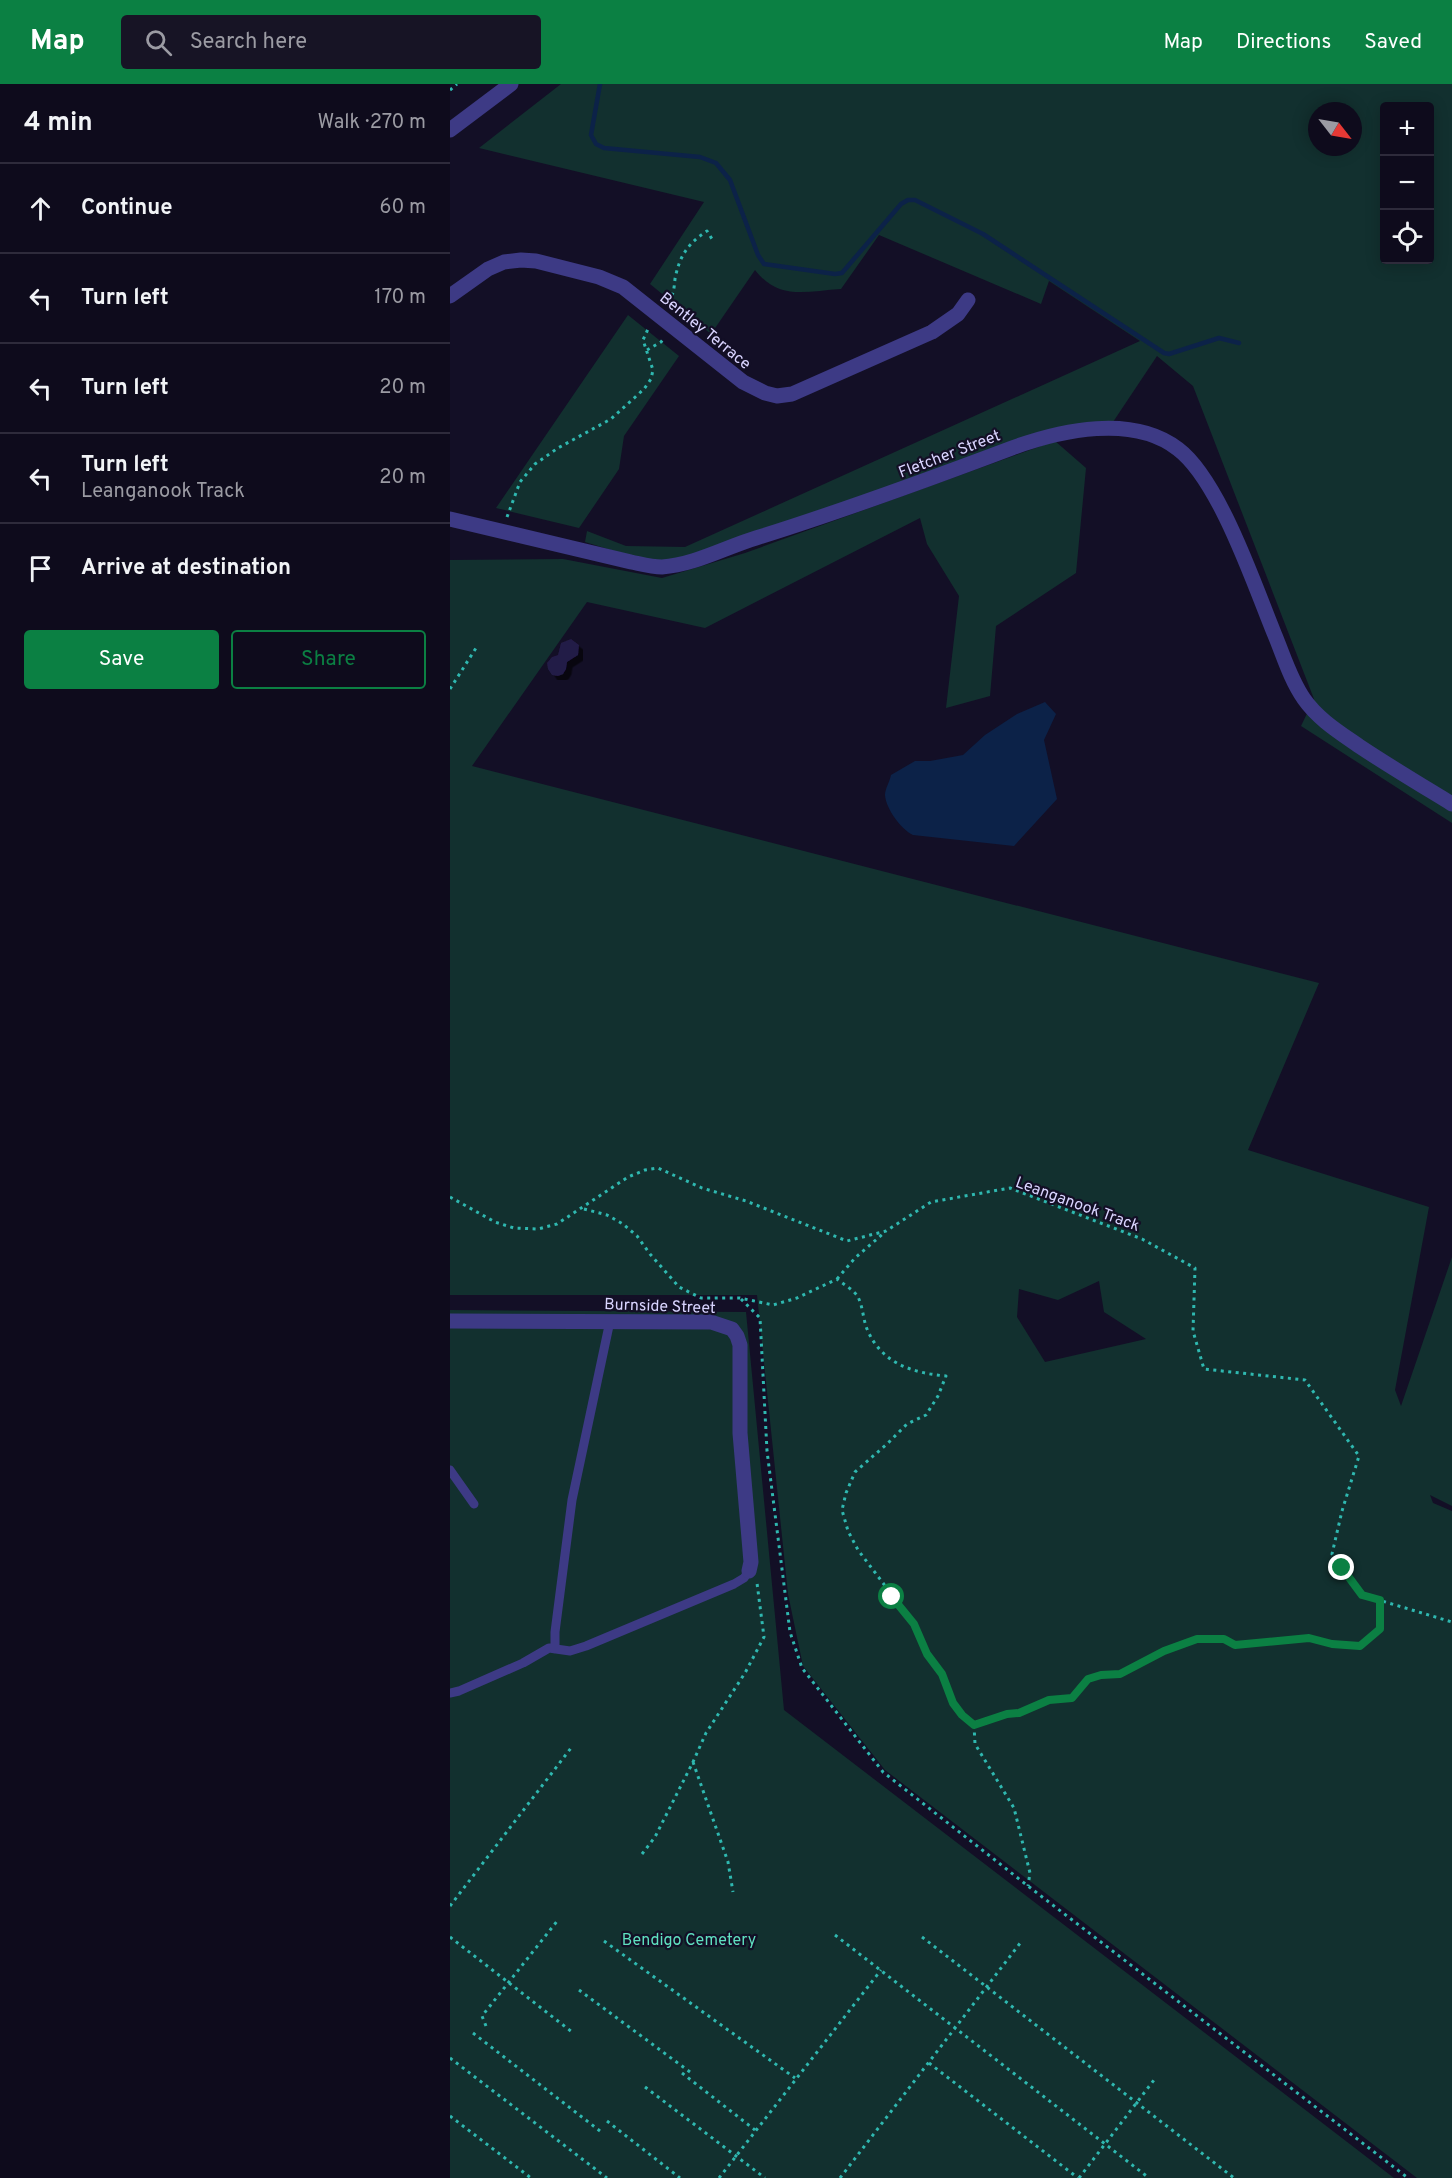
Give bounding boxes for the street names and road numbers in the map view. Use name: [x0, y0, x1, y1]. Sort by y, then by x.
street label: Bentley Terrace: [655, 289, 755, 375]
street label: Fletcher Street: [896, 426, 1004, 483]
street label: Leanganook Track: [1012, 1173, 1142, 1237]
street label: Burnside Street: [604, 1295, 716, 1319]

